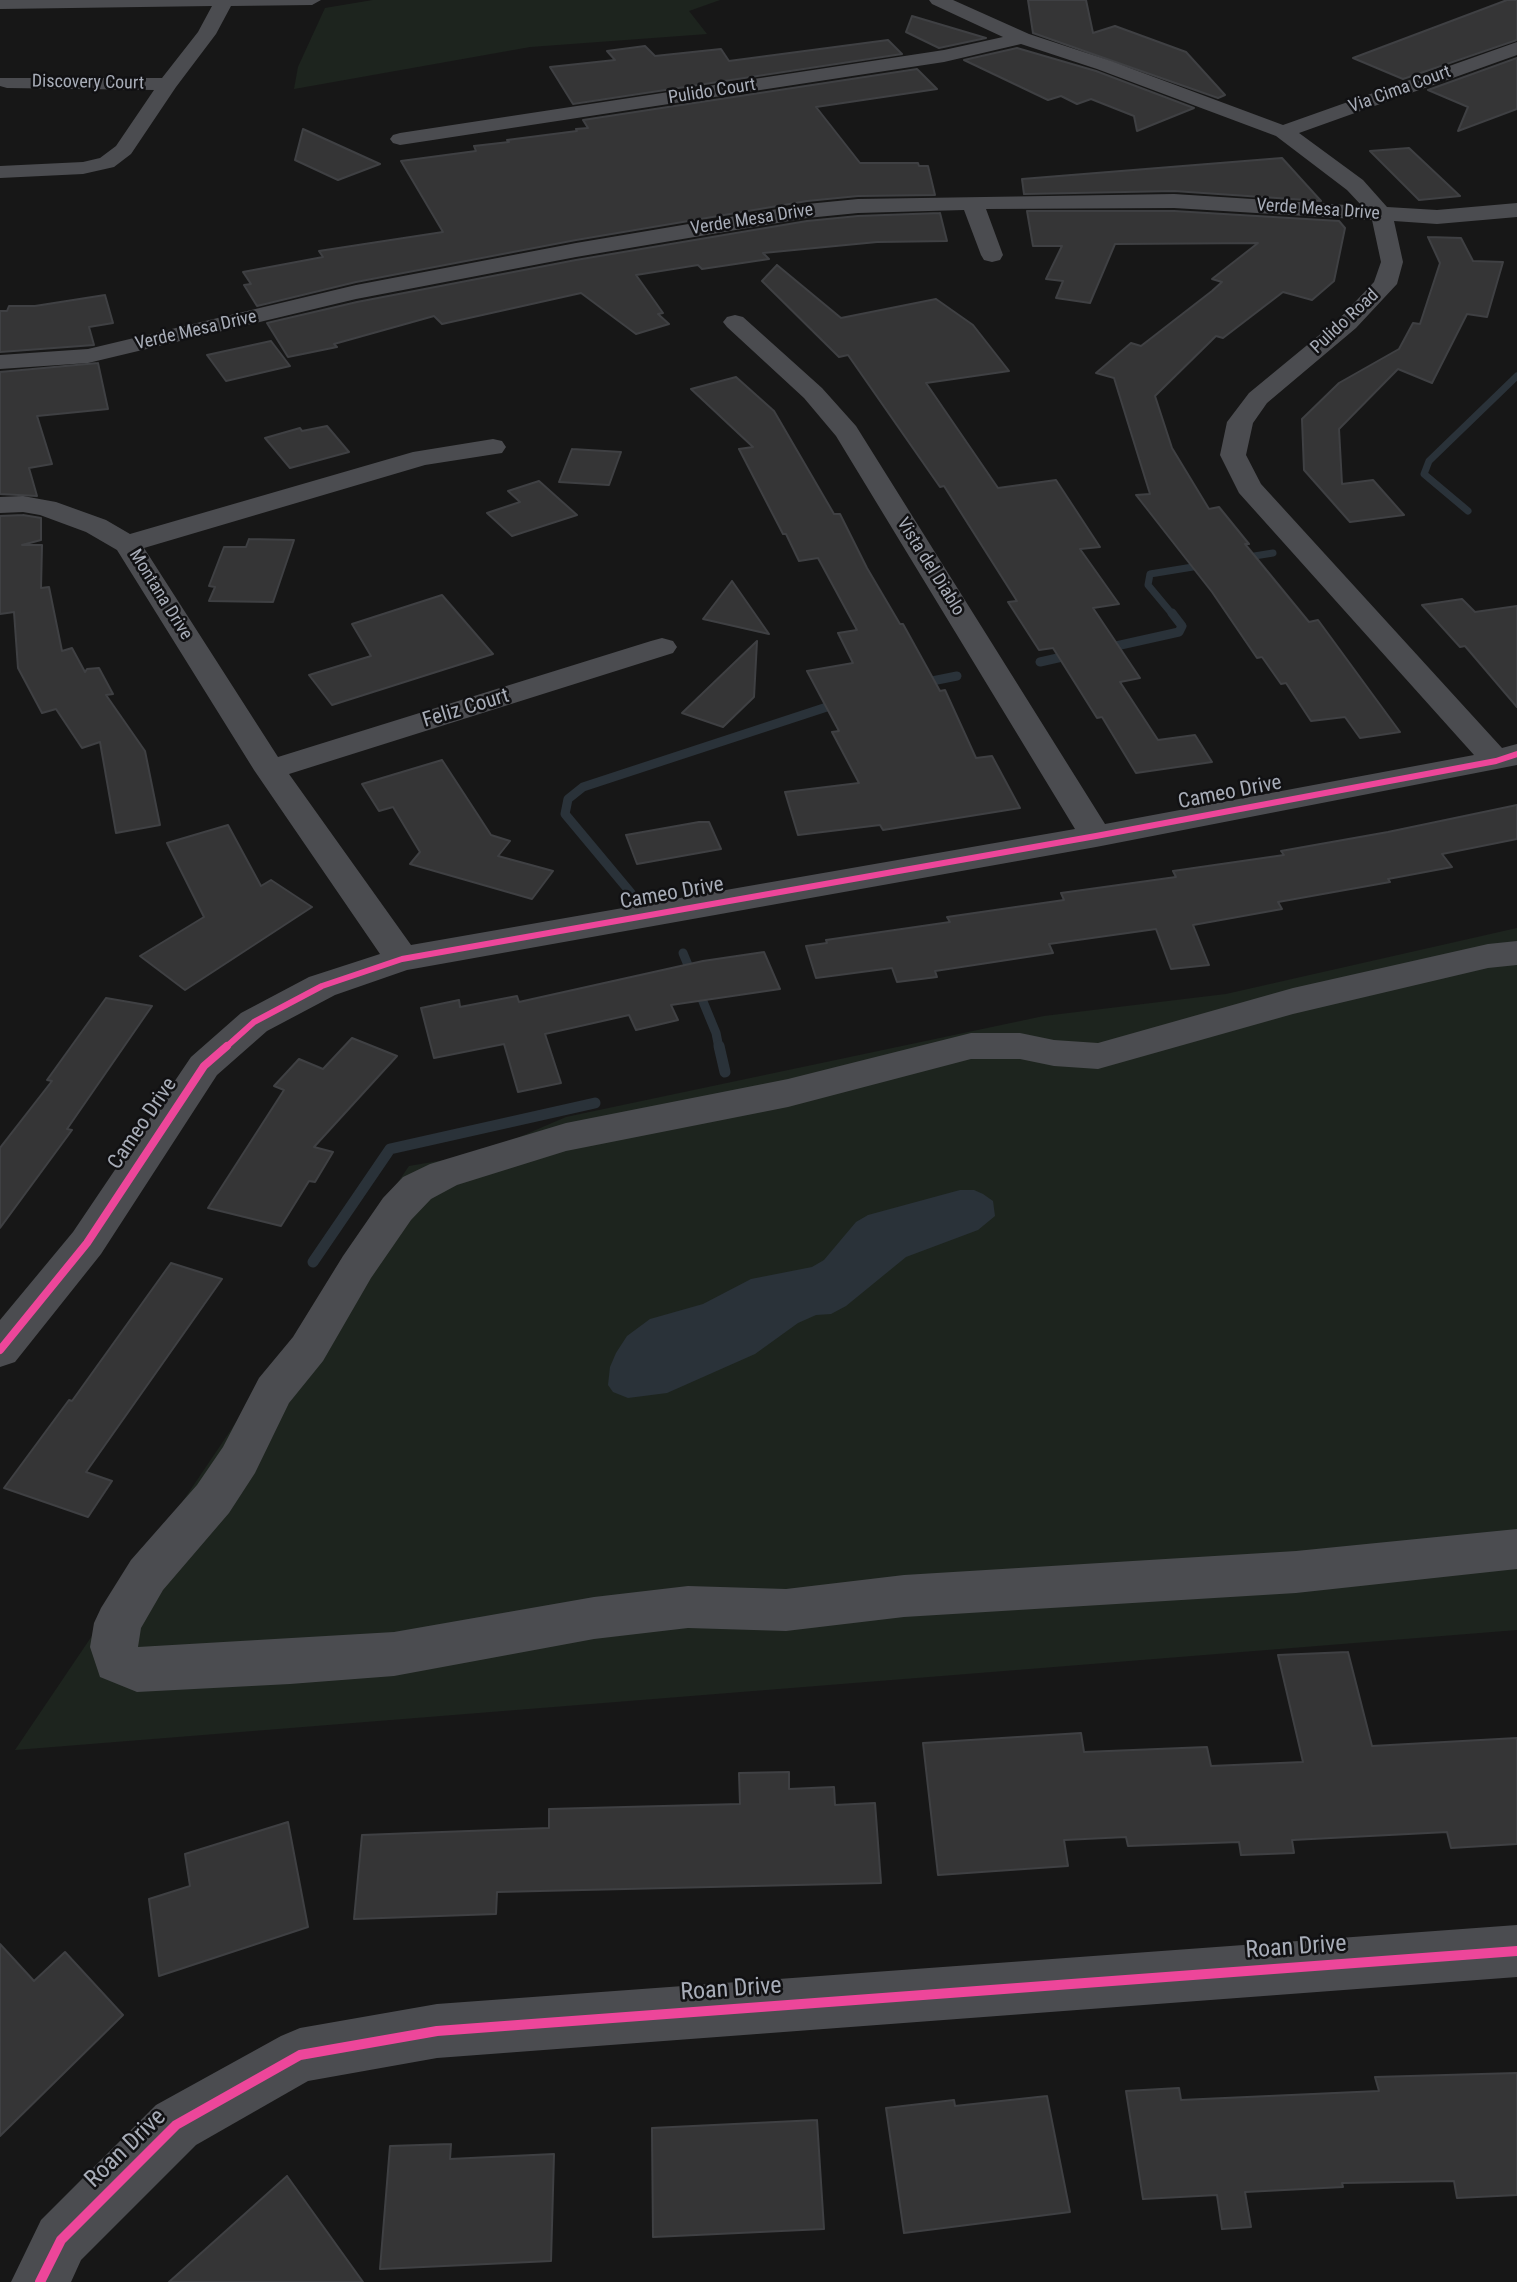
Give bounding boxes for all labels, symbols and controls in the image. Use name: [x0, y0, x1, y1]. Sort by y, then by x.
street label: Via Cima Court: [1346, 62, 1454, 118]
street label: Discovery Court: [32, 71, 144, 95]
street label: Pulido Court: [667, 74, 757, 110]
street label: Verde Mesa Drive: [1255, 195, 1381, 225]
street label: Verde Mesa Drive: [689, 200, 815, 240]
street label: Pulido Road: [1306, 285, 1384, 359]
street label: Verde Mesa Drive: [133, 307, 259, 355]
street label: Vista del Diablo: [891, 514, 969, 620]
street label: Montana Drive: [124, 546, 196, 644]
street label: Feliz Court: [420, 684, 512, 734]
street label: Cameo Drive: [1176, 771, 1284, 815]
street label: Cameo Drive: [618, 872, 726, 916]
street label: Cameo Drive: [103, 1073, 183, 1175]
street label: Roan Drive: [1244, 1930, 1348, 1966]
street label: Roan Drive: [679, 1972, 783, 2008]
street label: Roan Drive: [80, 2103, 172, 2195]

